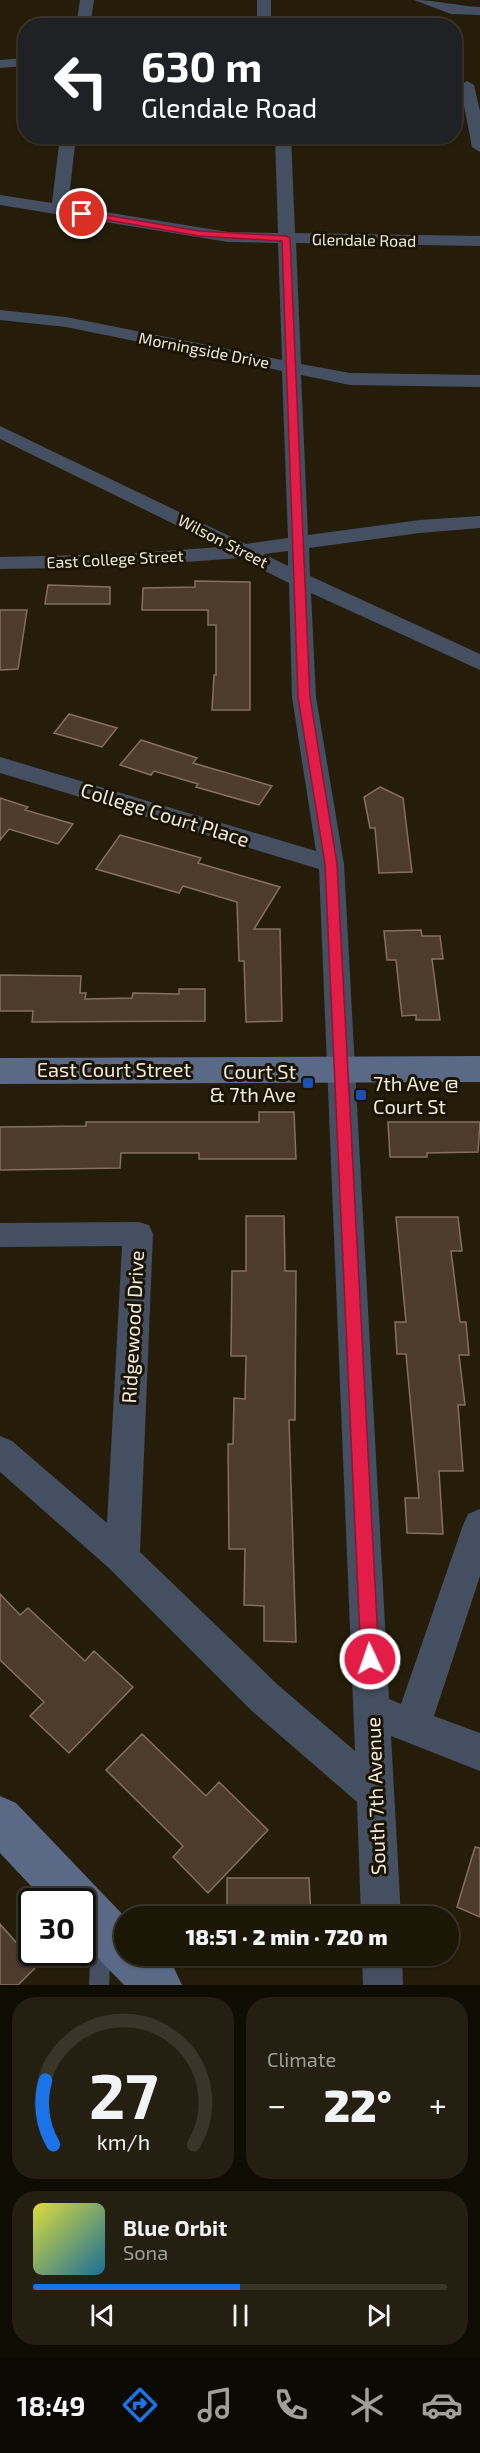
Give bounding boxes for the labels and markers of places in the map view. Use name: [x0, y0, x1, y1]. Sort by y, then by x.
pin: [56, 188, 107, 239]
place label: Court St & 7th Ave: [209, 1059, 296, 1106]
place label: 7th Ave @ Court St: [373, 1071, 459, 1118]
marker: Court St & 7th Ave: [301, 1076, 315, 1090]
marker: 7th Ave @ Court St: [354, 1088, 368, 1102]

